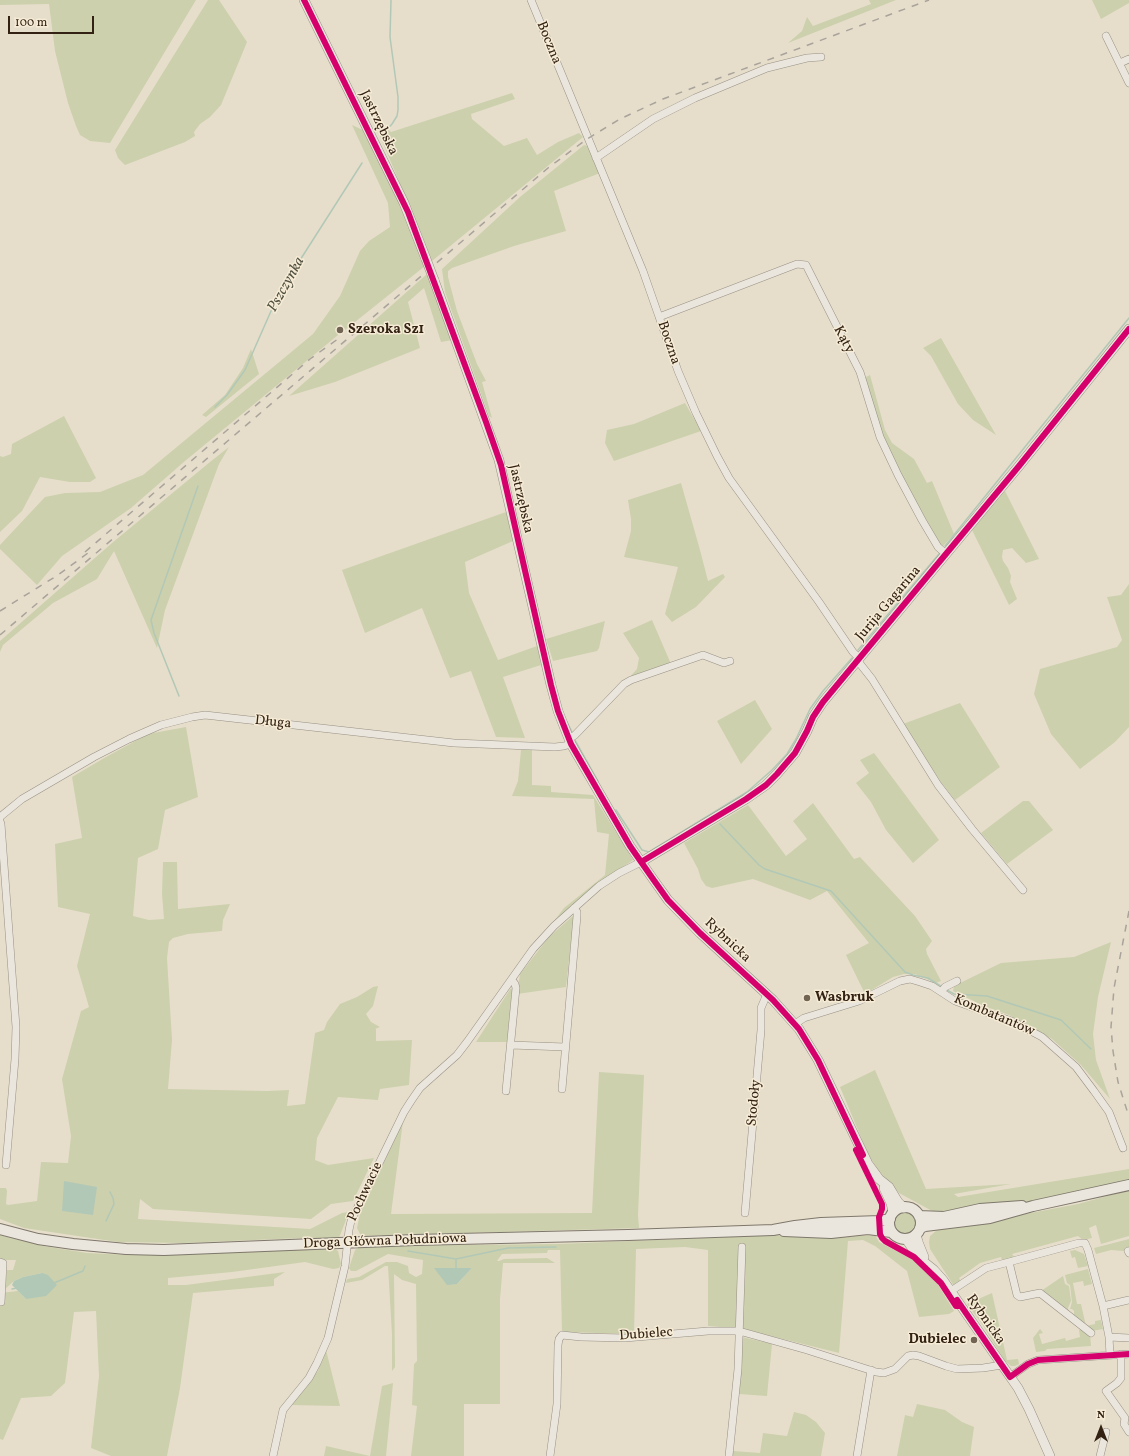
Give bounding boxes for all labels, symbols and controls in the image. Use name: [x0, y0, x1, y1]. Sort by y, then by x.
scale bar: [10, 8, 96, 34]
text: 100 m: [15, 15, 47, 31]
street label: Boczna: [532, 19, 564, 67]
street label: Jastrzębska: [355, 88, 401, 158]
water label: Pszczynka: [265, 254, 309, 316]
street label: Boczna: [653, 319, 683, 367]
place label: Szeroka Sz1: [348, 322, 424, 338]
street label: Kąty: [829, 323, 857, 357]
marker: Szeroka Sz1: [335, 325, 345, 335]
street label: Jastrzębska: [504, 463, 536, 535]
street label: Jurija Gagarina: [853, 563, 925, 645]
street label: Długa: [254, 713, 292, 733]
street label: Rybnicka: [700, 915, 754, 967]
place label: Wasbruk: [815, 990, 874, 1006]
street label: Kombatantów: [951, 991, 1037, 1041]
marker: Wasbruk: [802, 993, 812, 1003]
street label: Stodoły: [745, 1079, 765, 1127]
street label: Pochwacie: [345, 1159, 387, 1225]
street label: Droga Główna Południowa: [303, 1231, 467, 1253]
street label: Rybnicka: [962, 1292, 1008, 1348]
street label: Dubielec: [619, 1325, 673, 1345]
place label: Dubielec: [909, 1332, 966, 1348]
marker: Dubielec: [969, 1335, 979, 1345]
north arrow: [1081, 1408, 1121, 1448]
text: N: [1097, 1408, 1105, 1423]

